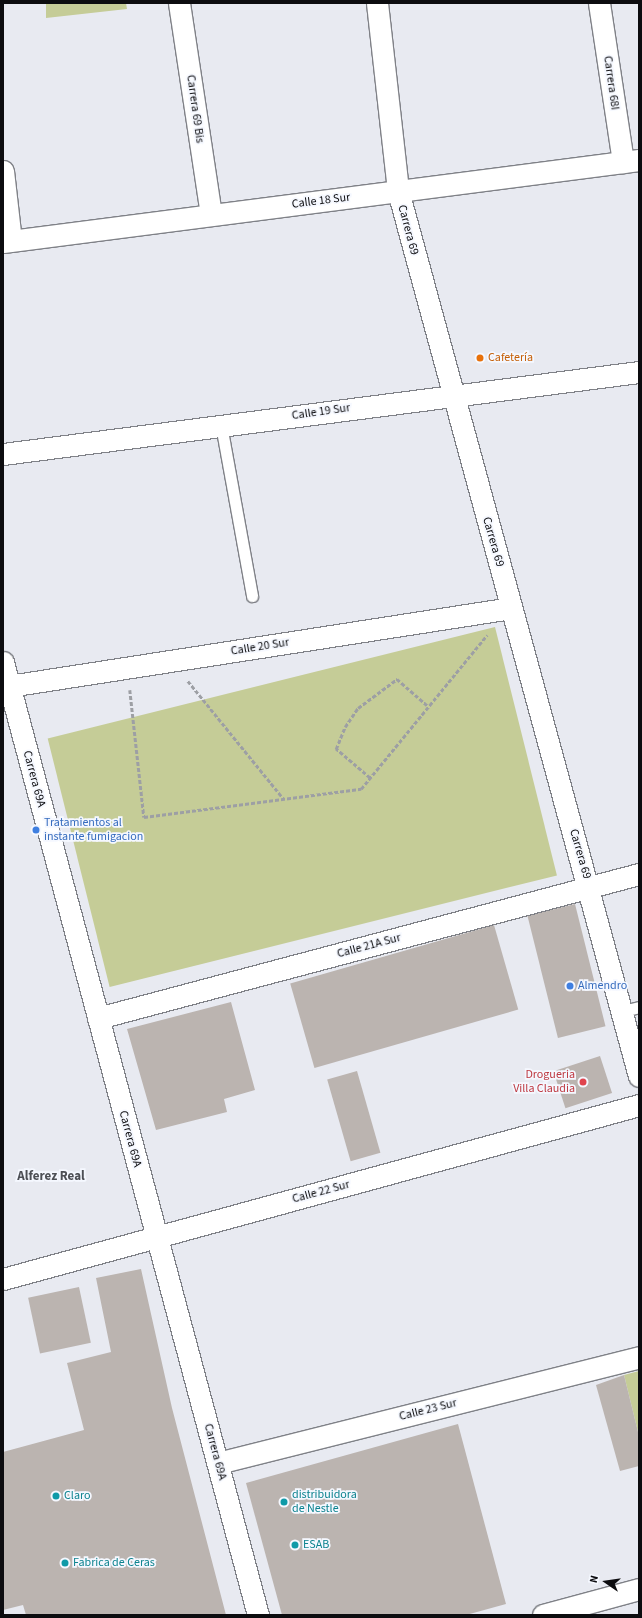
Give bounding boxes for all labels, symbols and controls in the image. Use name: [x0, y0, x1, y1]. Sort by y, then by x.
street label: Carrera 68I: [600, 55, 622, 111]
street label: Carrera 69 Bis: [183, 74, 207, 144]
street label: Calle 18 Sur: [291, 190, 351, 212]
street label: Carrera 69: [394, 203, 422, 257]
place label: Cafetería: [488, 351, 533, 365]
marker: Cafetería: [475, 353, 485, 363]
street label: Calle 19 Sur: [291, 401, 351, 423]
street label: Carrera 69: [479, 515, 507, 569]
street label: Calle 20 Sur: [230, 635, 290, 659]
street label: Carrera 69A: [20, 749, 48, 809]
place label: Tratamientos al instante fumigacion: [44, 816, 143, 844]
marker: Tratamientos al instante fumigacion: [31, 825, 41, 835]
street label: Carrera 69: [566, 827, 594, 881]
street label: Calle 21A Sur: [336, 931, 402, 961]
place label: Almendro: [578, 979, 627, 993]
marker: Almendro: [565, 981, 575, 991]
place label: Drogueria Villa Claudia: [513, 1068, 575, 1096]
marker: Drogueria Villa Claudia: [578, 1077, 588, 1087]
street label: Carrera 69A: [116, 1109, 144, 1169]
district label: Alferez Real: [17, 1168, 85, 1184]
street label: Calle 22 Sur: [291, 1177, 351, 1207]
street label: Calle 23 Sur: [398, 1396, 458, 1424]
street label: Carrera 69A: [201, 1422, 229, 1482]
place label: distribuidora de Nestle: [292, 1488, 357, 1516]
place label: Claro: [64, 1489, 91, 1503]
marker: Claro: [51, 1491, 61, 1501]
marker: distribuidora de Nestle: [279, 1497, 289, 1507]
place label: ESAB: [303, 1538, 329, 1552]
marker: ESAB: [290, 1540, 300, 1550]
place label: Fabrica de Ceras: [73, 1556, 155, 1570]
marker: Fabrica de Ceras: [60, 1558, 70, 1568]
north arrow: [586, 1562, 626, 1602]
text: N: [586, 1574, 602, 1584]

